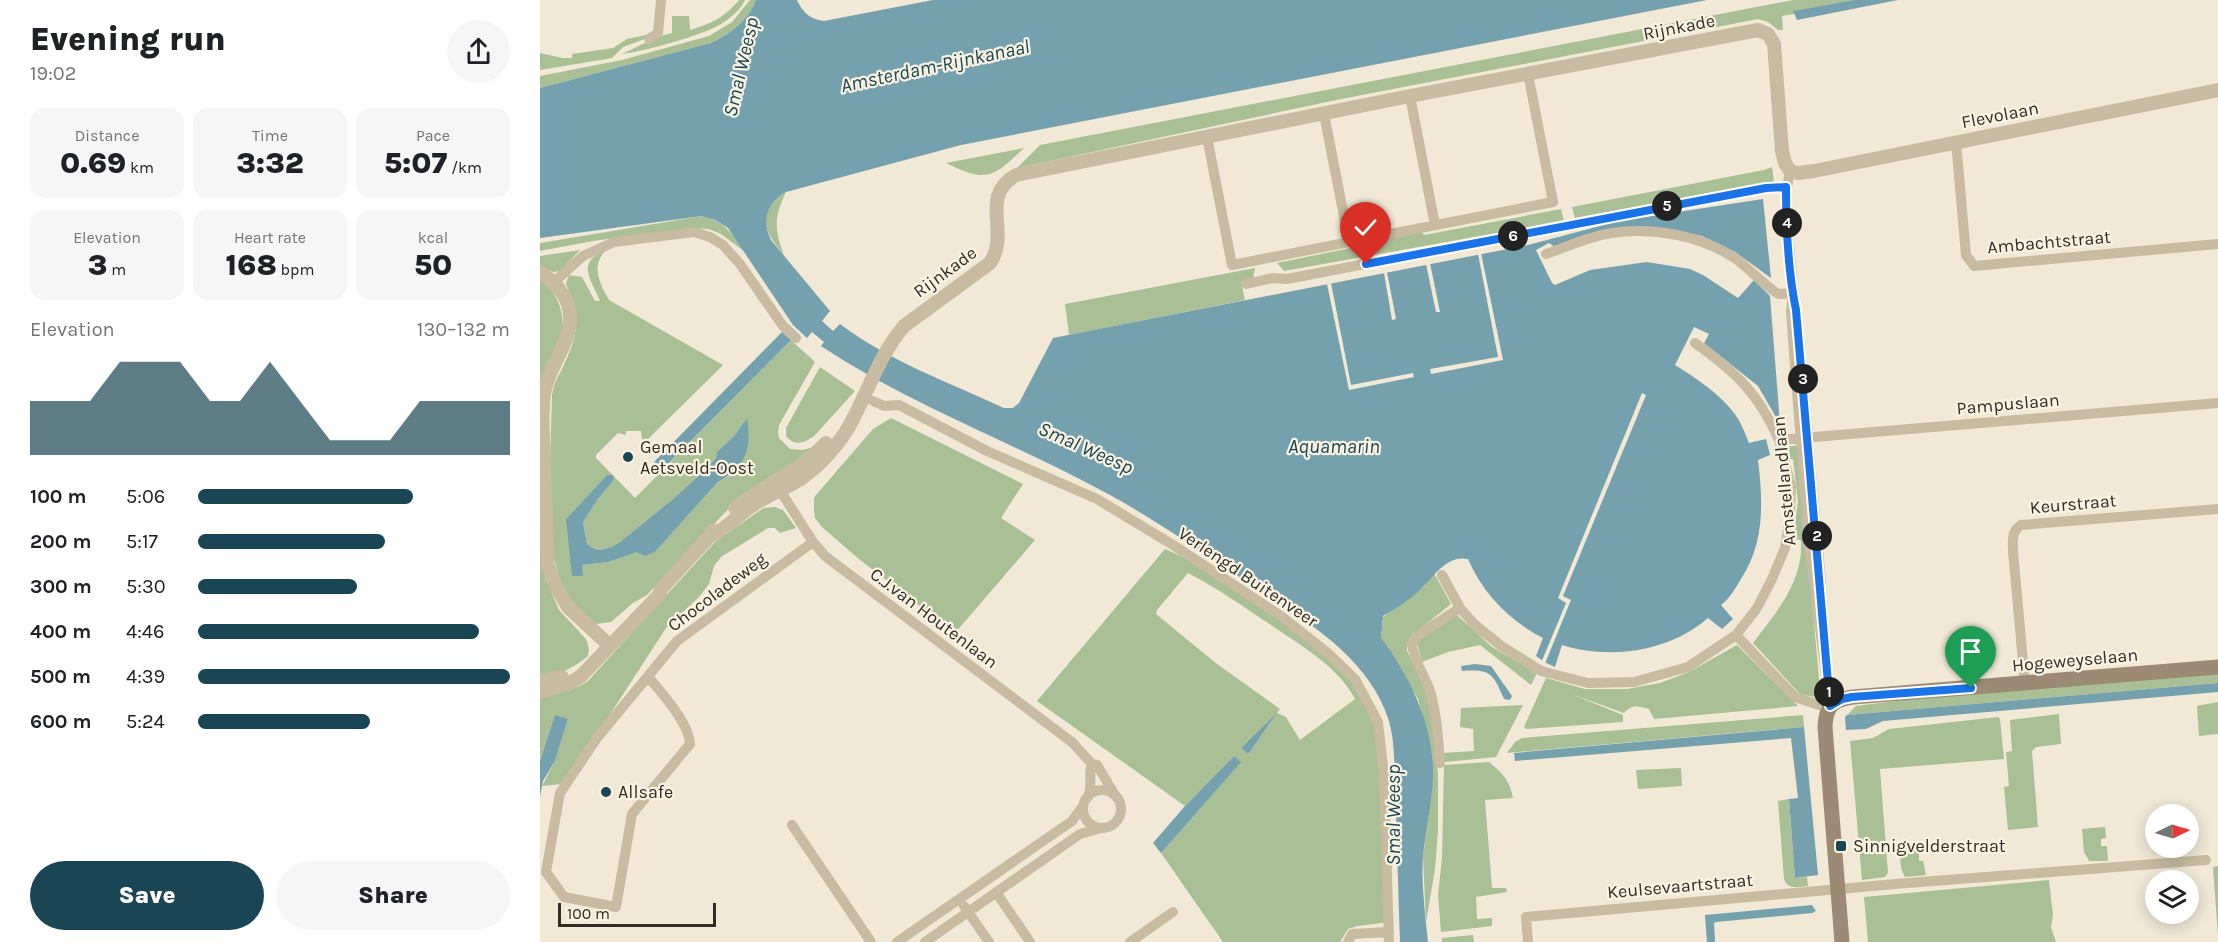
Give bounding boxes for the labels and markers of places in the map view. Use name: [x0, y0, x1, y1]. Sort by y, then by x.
pin: 5: [1652, 191, 1682, 221]
pin: [1340, 202, 1391, 264]
pin: 4: [1772, 208, 1802, 238]
pin: 6: [1498, 221, 1528, 251]
pin: 3: [1788, 364, 1818, 394]
place label: Gemaal Aetsveld-Oost: [640, 436, 754, 479]
marker: Gemaal Aetsveld-Oost: [621, 450, 635, 464]
pin: 2: [1802, 521, 1832, 551]
pin: [1945, 626, 1996, 688]
pin: 1: [1814, 677, 1844, 707]
place label: Allsafe: [618, 781, 673, 803]
marker: Allsafe: [599, 785, 613, 799]
place label: Sinnigvelderstraat: [1853, 835, 2006, 857]
marker: Sinnigvelderstraat: [1834, 839, 1848, 853]

